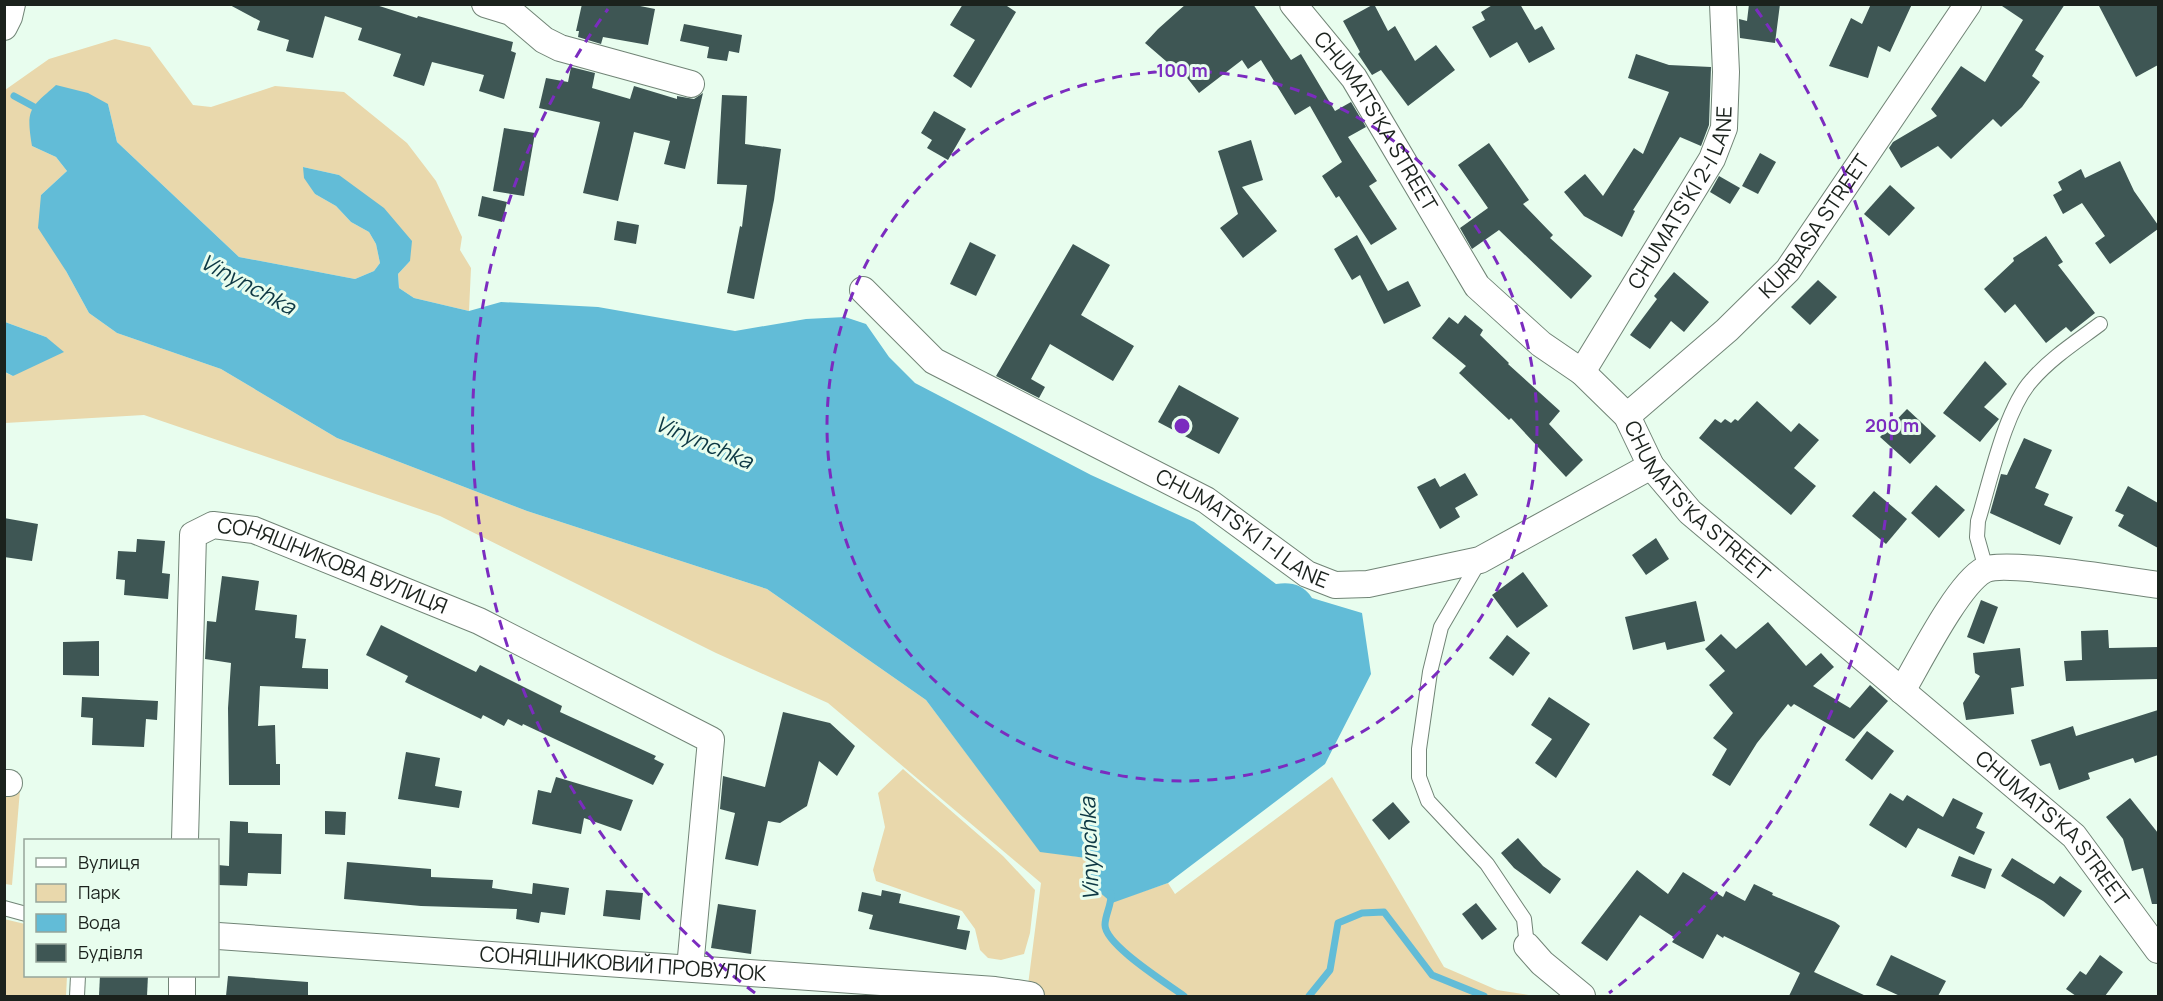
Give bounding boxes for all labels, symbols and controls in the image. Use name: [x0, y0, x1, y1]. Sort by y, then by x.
street label: CHUMATS'KA STREET: [1308, 25, 1445, 216]
text: 100 m: [1156, 58, 1208, 82]
street label: CHUMATS'KI 2-I LANE: [1621, 105, 1738, 294]
street label: KURBASA STREET: [1752, 148, 1876, 304]
water label: Vinynchka: [195, 246, 302, 322]
water label: Vinynchka: [650, 408, 759, 477]
text: 200 m: [1865, 413, 1919, 437]
centre of rings: [1172, 416, 1192, 436]
street label: CHUMATS'KA STREET: [1618, 416, 1777, 587]
street label: CHUMATS'KI 1-I LANE: [1151, 462, 1333, 594]
street label: СОНЯШНИКОВА ВУЛИЦЯ: [216, 511, 452, 620]
street label: CHUMATS'KA STREET: [1970, 744, 2136, 912]
water label: Vinynchka: [1072, 795, 1106, 901]
legend: [24, 839, 219, 977]
text: Вулиця: [78, 850, 140, 874]
text: Парк: [78, 880, 121, 904]
text: Вода: [78, 910, 120, 934]
street label: СОНЯШНИКОВИЙ ПРОВУЛОК: [479, 939, 768, 987]
text: Будівля: [78, 940, 143, 964]

